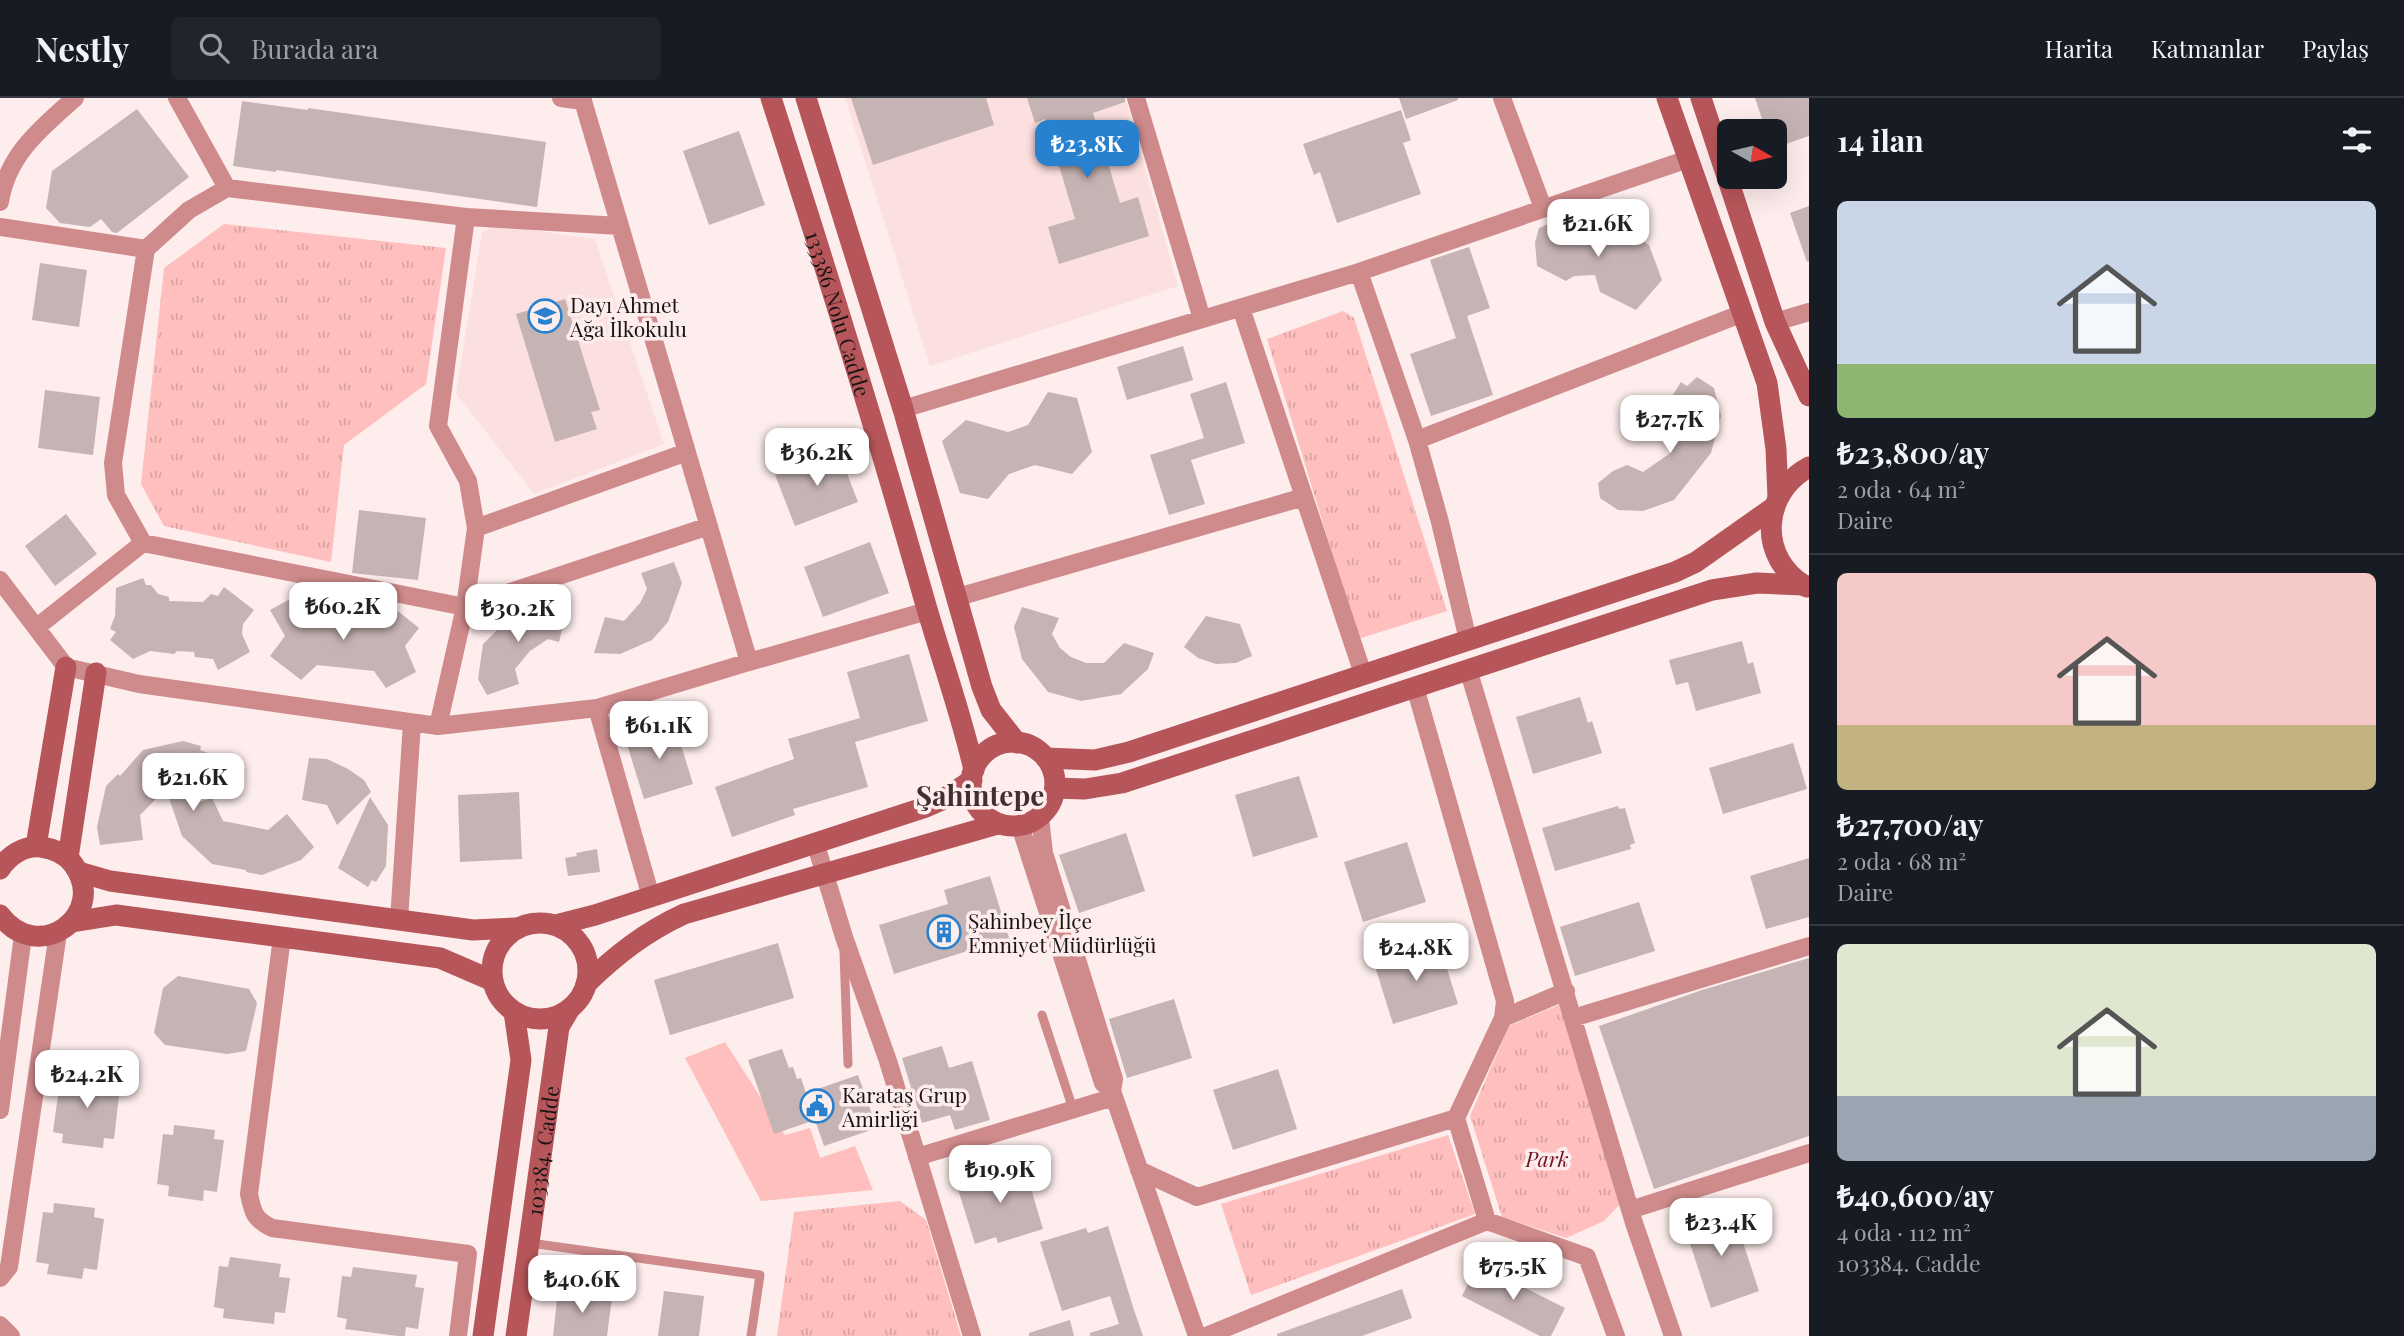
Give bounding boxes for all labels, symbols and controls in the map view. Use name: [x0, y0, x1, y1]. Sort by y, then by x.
search box: [171, 17, 661, 80]
text: Nestly: [35, 26, 129, 70]
icon: search: [195, 29, 233, 67]
text: Burada ara: [251, 31, 379, 66]
text: Harita: [2045, 32, 2113, 64]
text: Katmanlar: [2151, 32, 2264, 64]
text: Paylaş: [2302, 32, 2369, 64]
north arrow: [1717, 119, 1787, 189]
map controls: [1717, 119, 1787, 189]
pin: ₺23.8K: [1030, 120, 1144, 180]
text: 14 ilan: [1837, 120, 1924, 160]
icon: filters: [2338, 121, 2376, 159]
text: ₺23.8K: [1051, 127, 1123, 158]
pin: ₺21.6K: [1541, 200, 1655, 259]
text: ₺21.6K: [1563, 206, 1633, 237]
street label: 133386 Nolu Cadde: [800, 227, 878, 400]
icon: home: [2044, 246, 2170, 372]
place label: Dayı Ahmet Ağa İlkokulu: [569, 290, 687, 342]
school or university icon: Dayı Ahmet Ağa İlkokulu: [526, 297, 564, 335]
pin: ₺27.7K: [1613, 396, 1727, 455]
text: ₺27.7K: [1636, 402, 1704, 433]
pin: ₺36.2K: [760, 428, 874, 488]
text: ₺23,800/ay: [1837, 432, 1989, 472]
text: ₺36.2K: [781, 435, 853, 466]
text: 2 oda · 64 m²: [1837, 473, 1966, 504]
text: Daire: [1837, 504, 1893, 535]
pin: ₺60.2K: [286, 582, 400, 642]
pin: ₺30.2K: [461, 584, 575, 644]
text: ₺60.2K: [305, 589, 381, 620]
text: ₺30.2K: [481, 591, 555, 622]
icon: home: [2044, 618, 2170, 744]
pin: ₺61.1K: [602, 702, 716, 761]
text: ₺61.1K: [626, 708, 692, 739]
pin: ₺21.6K: [136, 754, 250, 813]
text: ₺21.6K: [158, 760, 228, 791]
district label: Şahintepe: [916, 776, 1044, 813]
text: ₺27,700/ay: [1837, 804, 1983, 844]
text: 2 oda · 68 m²: [1837, 845, 1966, 876]
text: Daire: [1837, 876, 1893, 907]
place label: Şahinbey İlçe Emniyet Müdürlüğü: [968, 906, 1157, 958]
building icon: Şahinbey İlçe Emniyet Müdürlüğü: [925, 913, 963, 951]
pin: ₺24.8K: [1359, 924, 1473, 983]
text: ₺24.8K: [1380, 930, 1452, 961]
icon: home: [2044, 989, 2170, 1115]
pin: ₺24.2K: [30, 1051, 144, 1110]
text: ₺24.2K: [51, 1057, 123, 1088]
place label: Karataş Grup Amirliği: [841, 1080, 967, 1132]
street label: 103384. Cadde: [519, 1084, 565, 1218]
public building icon: Karataş Grup Amirliği: [798, 1087, 836, 1125]
park label: Park: [1525, 1144, 1569, 1172]
pin: ₺19.9K: [943, 1146, 1057, 1205]
text: ₺19.9K: [965, 1152, 1035, 1183]
text: ₺40,600/ay: [1837, 1175, 1994, 1215]
pin: ₺23.4K: [1664, 1198, 1778, 1258]
text: ₺23.4K: [1685, 1205, 1757, 1236]
text: 4 oda · 112 m²: [1837, 1216, 1971, 1247]
pin: ₺75.5K: [1456, 1242, 1570, 1302]
text: 103384. Cadde: [1837, 1247, 1981, 1278]
text: ₺75.5K: [1479, 1249, 1547, 1280]
pin: ₺40.6K: [525, 1256, 639, 1315]
text: ₺40.6K: [544, 1262, 620, 1293]

